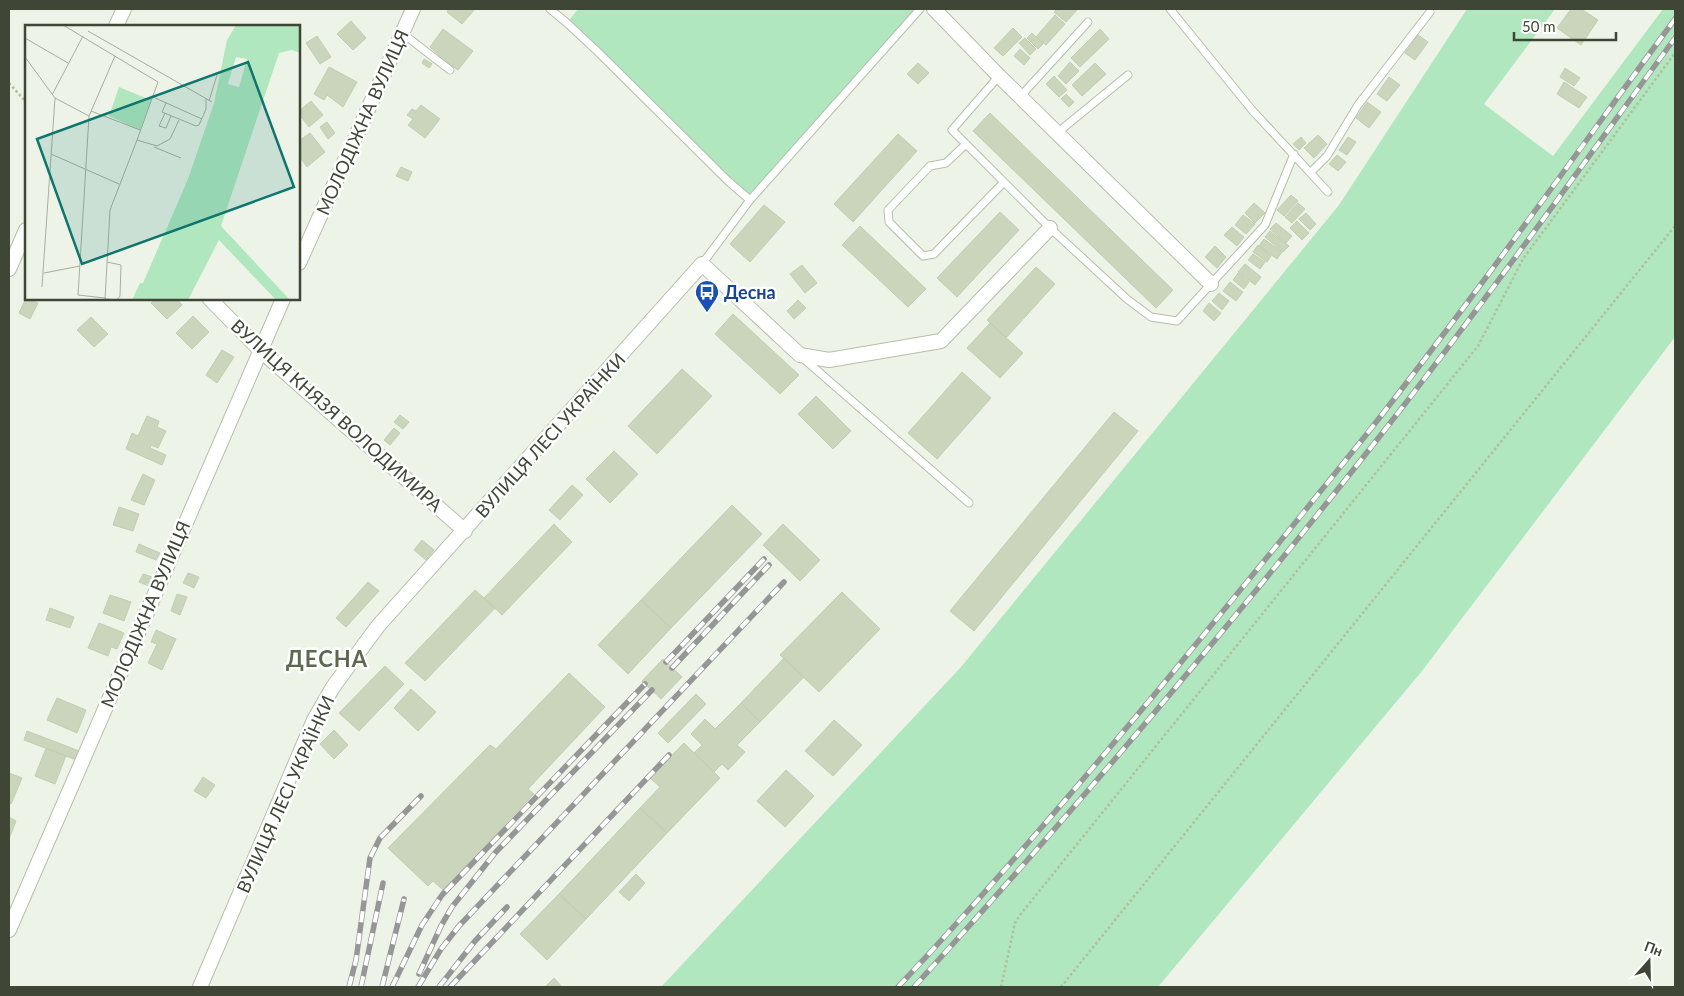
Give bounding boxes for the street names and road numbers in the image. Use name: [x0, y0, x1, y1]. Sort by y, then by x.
street label: МОЛОДІЖНА ВУЛИЦЯ: [311, 26, 413, 218]
street label: ВУЛИЦЯ КНЯЗЯ ВОЛОДИМИРА: [227, 314, 448, 516]
street label: ВУЛИЦЯ ЛЕСІ УКРАЇНКИ: [470, 348, 630, 522]
street label: МОЛОДІЖНА ВУЛИЦЯ: [96, 517, 194, 711]
street label: ВУЛИЦЯ ЛЕСІ УКРАЇНКИ: [231, 692, 339, 896]

